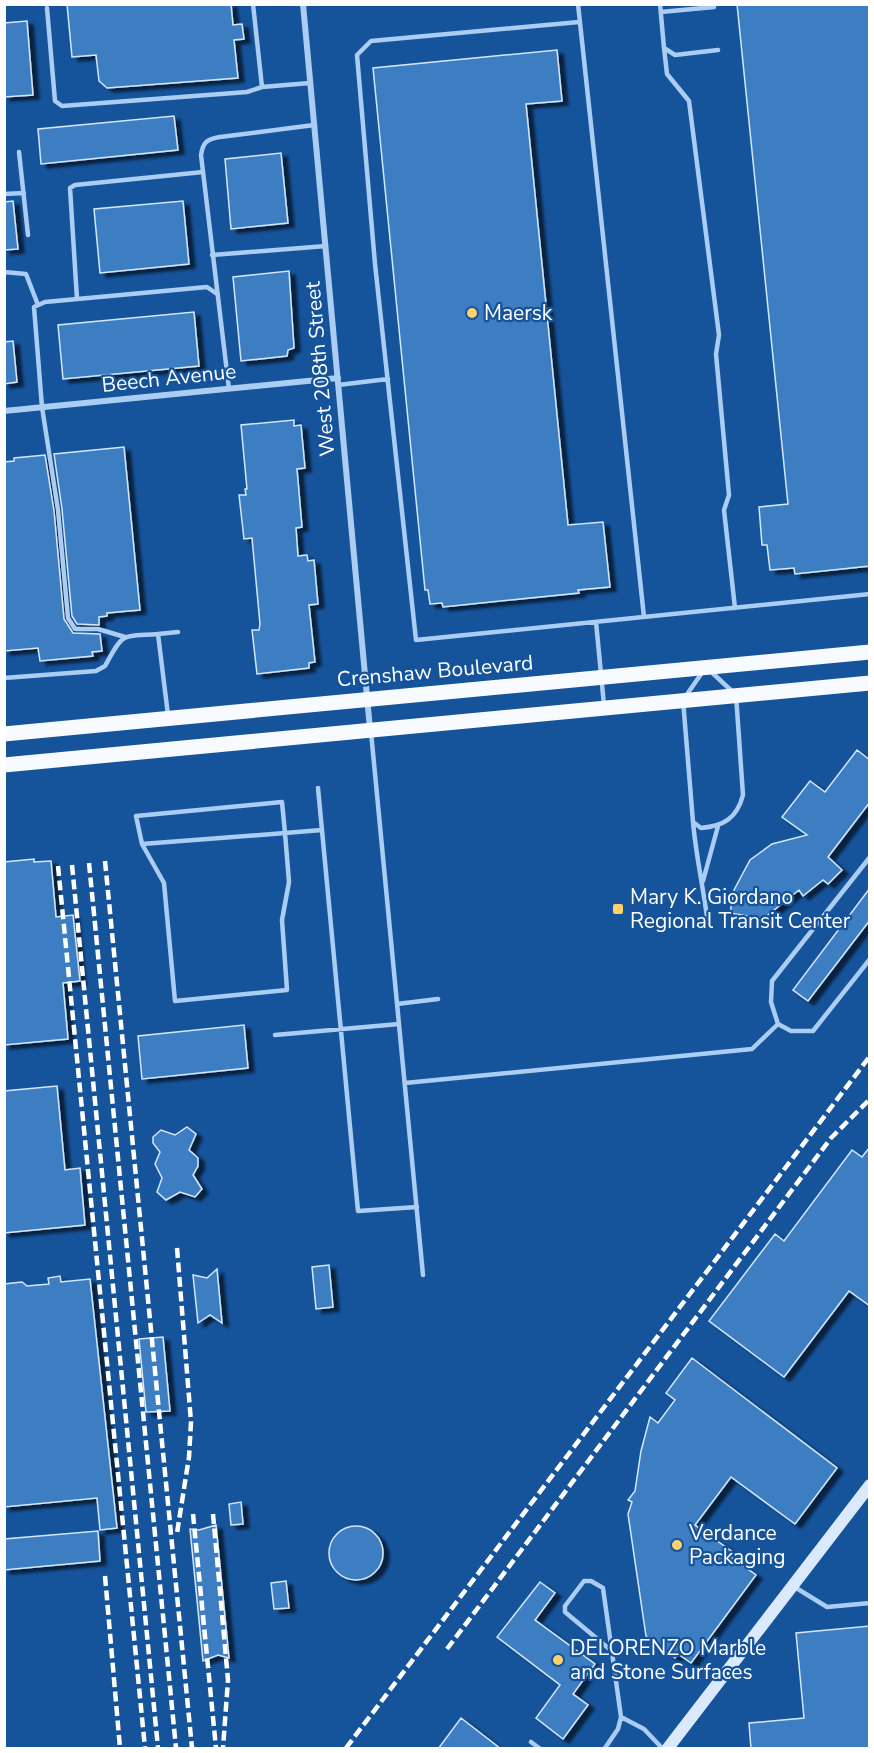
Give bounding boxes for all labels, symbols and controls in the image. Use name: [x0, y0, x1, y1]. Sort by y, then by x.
street label: West 208th Street: [298, 280, 342, 458]
place label: Maersk: [484, 299, 553, 327]
marker: Maersk: [465, 306, 479, 320]
street label: Beech Avenue: [100, 357, 238, 399]
street label: Crenshaw Boulevard: [336, 648, 534, 694]
place label: Mary K. Giordano Regional Transit Center: [630, 883, 851, 935]
marker: Mary K. Giordano Regional Transit Center: [611, 902, 625, 916]
place label: Verdance Packaging: [688, 1519, 786, 1571]
marker: Verdance Packaging: [670, 1538, 684, 1552]
place label: DELORENZO Marble and Stone Surfaces: [570, 1634, 766, 1686]
marker: DELORENZO Marble and Stone Surfaces: [551, 1653, 565, 1667]

